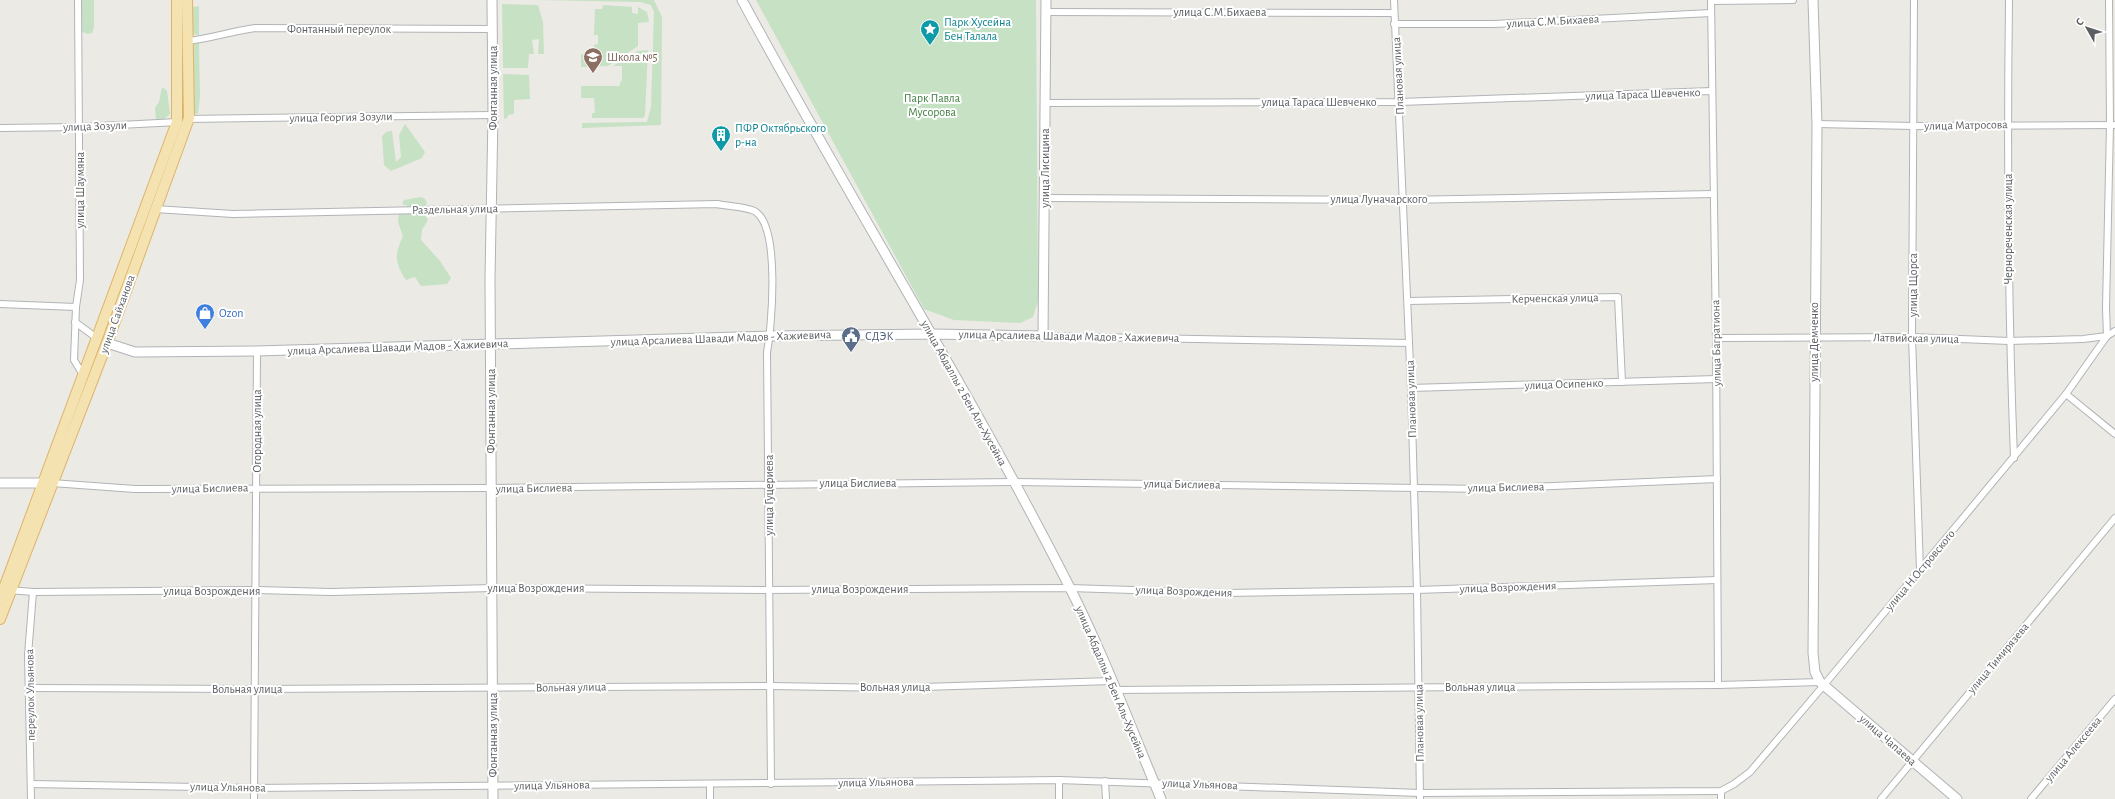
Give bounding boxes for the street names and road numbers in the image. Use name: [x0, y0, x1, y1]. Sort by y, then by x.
street label: улица С.М.Бихаева: [1173, 6, 1267, 19]
street label: улица С.М.Бихаева: [1505, 13, 1600, 30]
street label: Фонтанный переулок: [287, 23, 391, 36]
street label: Плановая улица: [1390, 36, 1407, 115]
street label: Фонтанная улица: [487, 45, 500, 130]
street label: улица Тараса Шевченко: [1584, 86, 1701, 103]
street label: улица Тараса Шевченко: [1260, 96, 1377, 109]
street label: улица Георгия Зозули: [288, 110, 393, 125]
street label: улица Матросова: [1923, 118, 2008, 133]
street label: улица Зозули: [62, 119, 127, 134]
street label: улица Лисицина: [1039, 128, 1052, 209]
street label: улица Шаумяна: [74, 151, 87, 229]
street label: Чернореченская улица: [2002, 173, 2015, 285]
street label: улица Луначарского: [1330, 193, 1428, 206]
street label: Раздельная улица: [412, 202, 499, 217]
street label: улица Щорса: [1907, 253, 1920, 318]
street label: улица Сайханова: [97, 273, 138, 356]
street label: Керченская улица: [1511, 291, 1599, 306]
street label: улица Багратиона: [1709, 299, 1724, 387]
street label: улица Демченко: [1808, 302, 1821, 383]
street label: улица Абдаллы 2 Бен Аль-Хусейна: [918, 317, 1009, 469]
street label: улица Арсалиева Шавади Мадов - Хажиевича: [609, 328, 832, 349]
street label: улица Арсалиева Шавади Мадов - Хажиевича: [958, 328, 1180, 345]
street label: Латвийская улица: [1873, 331, 1960, 346]
street label: улица Арсалиева Шавади Мадов - Хажиевича: [286, 337, 509, 358]
street label: Плановая улица: [1404, 359, 1419, 438]
street label: Фонтанная улица: [485, 368, 498, 453]
street label: улица Осипенко: [1523, 377, 1604, 392]
street label: Огородная улица: [251, 389, 264, 473]
street label: улица Гуцериева: [763, 454, 776, 536]
street label: улица Бислиева: [819, 477, 897, 490]
street label: улица Бислиева: [1142, 477, 1221, 492]
street label: улица Бислиева: [1466, 480, 1545, 495]
street label: улица Бислиева: [170, 481, 249, 496]
street label: улица Бислиева: [494, 481, 573, 496]
street label: улица Н.Островского: [1882, 527, 1958, 614]
street label: улица Возрождения: [1458, 579, 1557, 596]
street label: улица Возрождения: [487, 582, 584, 595]
street label: улица Возрождения: [811, 583, 908, 596]
street label: улица Возрождения: [1134, 583, 1233, 600]
street label: улица Возрождения: [163, 585, 260, 598]
street label: улица Абдаллы 2 Бен Аль-Хусейна: [1072, 603, 1149, 761]
street label: улица Тимирязева: [1964, 620, 2032, 697]
street label: переулок Ульянова: [23, 648, 38, 741]
street label: Вольная улица: [536, 680, 607, 695]
street label: Вольная улица: [860, 681, 931, 694]
street label: Вольная улица: [1445, 681, 1516, 694]
street label: Вольная улица: [212, 683, 283, 696]
street label: Плановая улица: [1412, 683, 1427, 762]
street label: Фонтанная улица: [487, 692, 500, 777]
street label: улица Чапаева: [1856, 712, 1919, 769]
street label: улица Алексеева: [2042, 714, 2105, 785]
street label: улица Ульянова: [837, 775, 915, 790]
street label: улица Ульянова: [1161, 777, 1239, 792]
street label: улица Ульянова: [513, 778, 591, 793]
street label: улица Ульянова: [189, 780, 266, 795]

